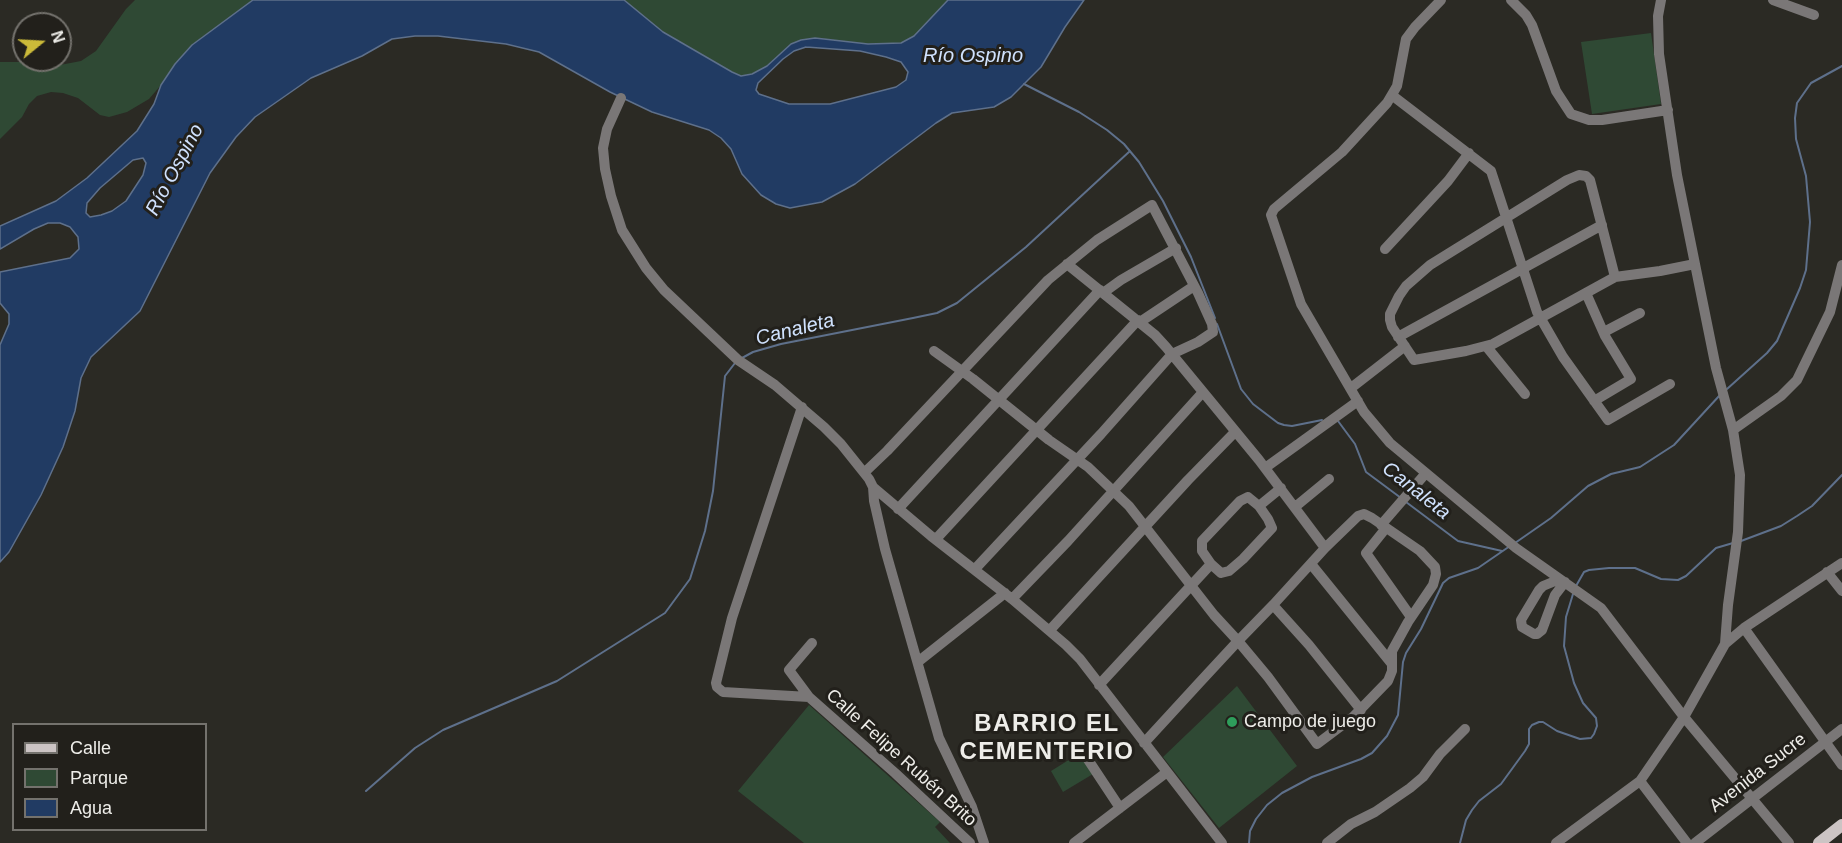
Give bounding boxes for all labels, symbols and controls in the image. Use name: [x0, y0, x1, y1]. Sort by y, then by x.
north arrow: [12, 12, 72, 72]
text: N: [48, 29, 68, 45]
water label: Río Ospino: [923, 44, 1023, 68]
water label: Río Ospino: [141, 120, 209, 220]
water label: Canaleta: [753, 309, 837, 351]
water label: Canaleta: [1377, 457, 1455, 525]
street label: Calle Felipe Rubén Brito: [821, 685, 981, 831]
district label: BARRIO EL CEMENTERIO: [959, 710, 1135, 766]
place label: Campo de juego: [1244, 711, 1376, 733]
marker: Campo de juego: [1225, 715, 1239, 729]
legend: [12, 723, 207, 831]
street label: Avenida Sucre: [1705, 729, 1811, 817]
text: Calle: [70, 738, 111, 758]
text: Parque: [70, 768, 128, 788]
text: Agua: [70, 798, 112, 818]

